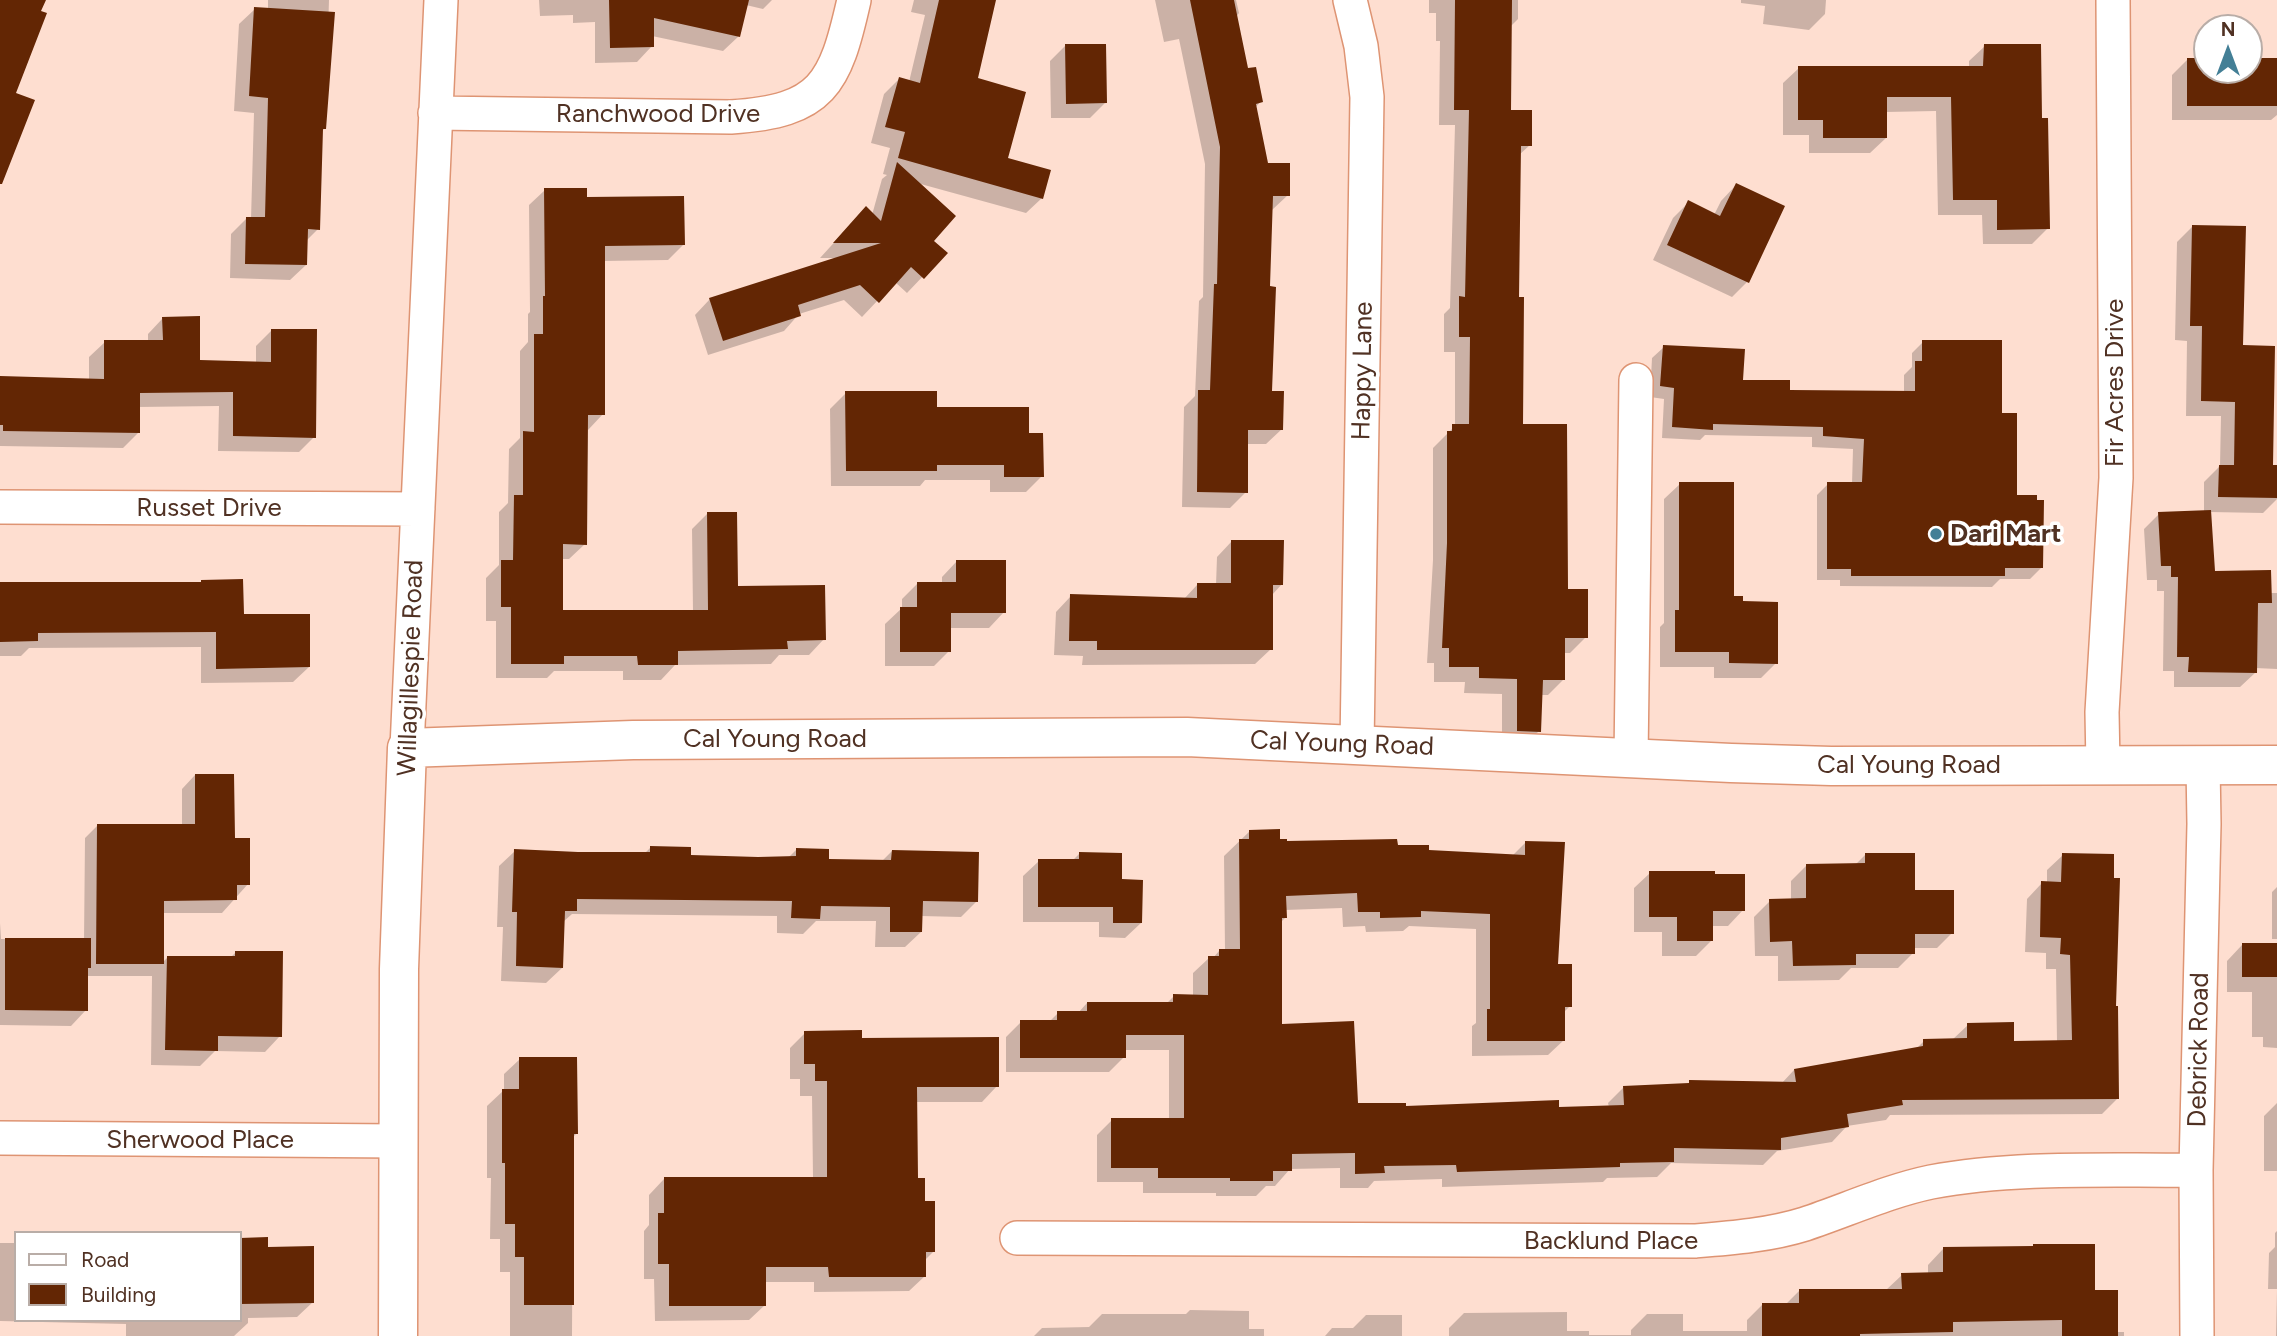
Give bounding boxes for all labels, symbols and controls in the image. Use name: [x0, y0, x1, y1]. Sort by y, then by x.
north arrow: [2193, 14, 2263, 84]
text: N: [2221, 18, 2235, 41]
street label: Ranchwood Drive: [556, 98, 760, 130]
street label: Fir Acres Drive: [2099, 299, 2131, 467]
street label: Happy Lane: [1346, 301, 1380, 441]
street label: Russet Drive: [136, 492, 282, 524]
place label: Dari Mart: [1950, 518, 2061, 550]
marker: Dari Mart: [1928, 526, 1944, 542]
street label: Willagillespie Road: [392, 559, 430, 777]
street label: Cal Young Road: [683, 723, 867, 755]
street label: Cal Young Road: [1250, 725, 1434, 763]
street label: Cal Young Road: [1817, 749, 2001, 781]
street label: Debrick Road: [2182, 972, 2216, 1128]
street label: Sherwood Place: [106, 1124, 294, 1156]
street label: Backlund Place: [1524, 1225, 1698, 1257]
legend: [14, 1231, 242, 1322]
text: Road: [81, 1247, 129, 1272]
text: Building: [81, 1282, 156, 1307]

